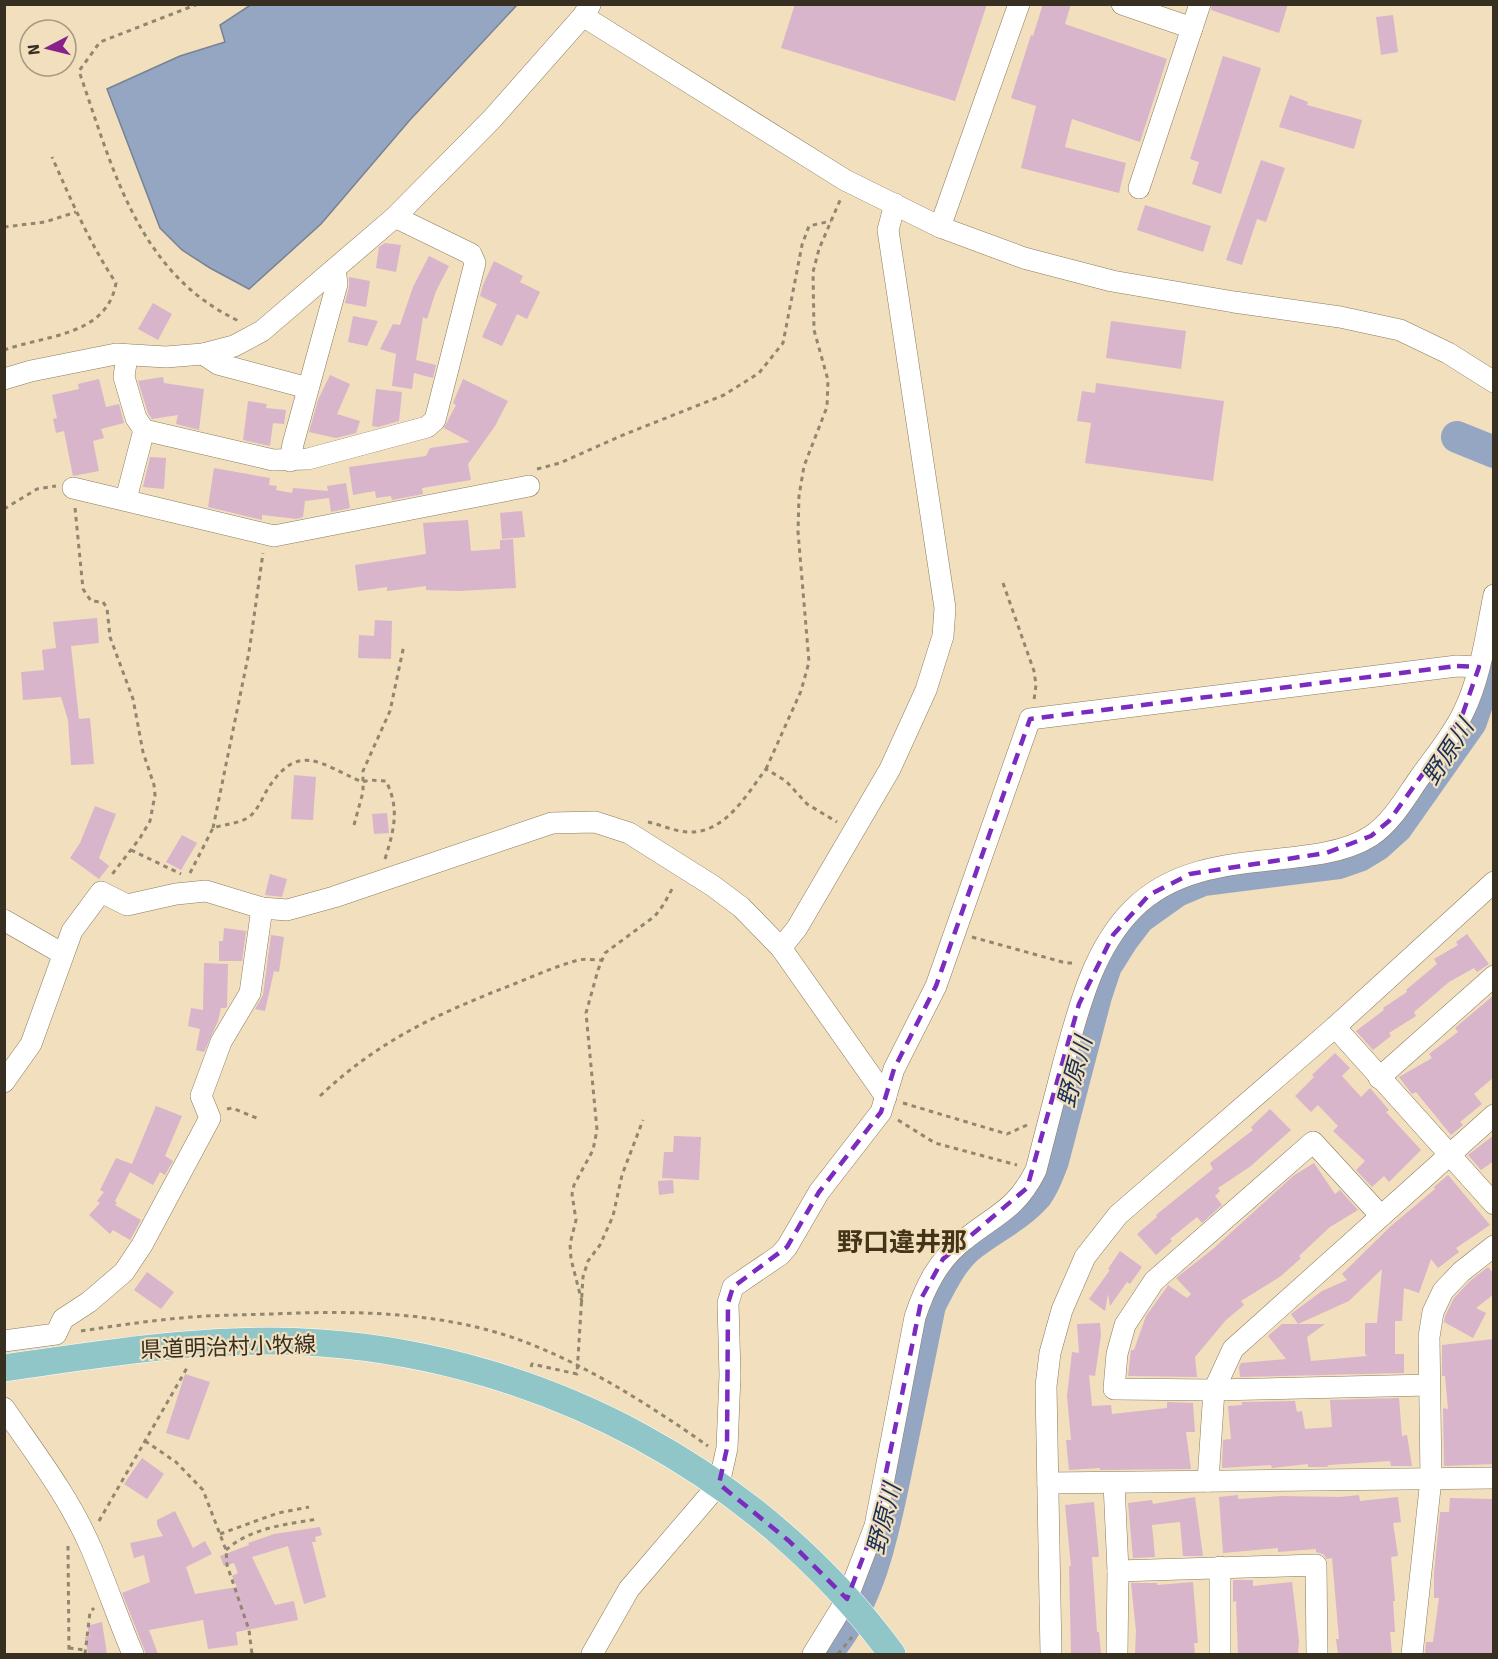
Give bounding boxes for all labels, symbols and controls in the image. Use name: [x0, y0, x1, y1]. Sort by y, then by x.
north arrow: [18, 18, 78, 78]
text: N: [24, 43, 45, 56]
water label: 野原川: [1416, 711, 1482, 790]
water label: 野原川: [1051, 1030, 1100, 1111]
district label: 野口違井那: [837, 1227, 967, 1259]
street label: 県道明治村小牧線: [140, 1330, 316, 1364]
water label: 野原川: [861, 1478, 908, 1558]

